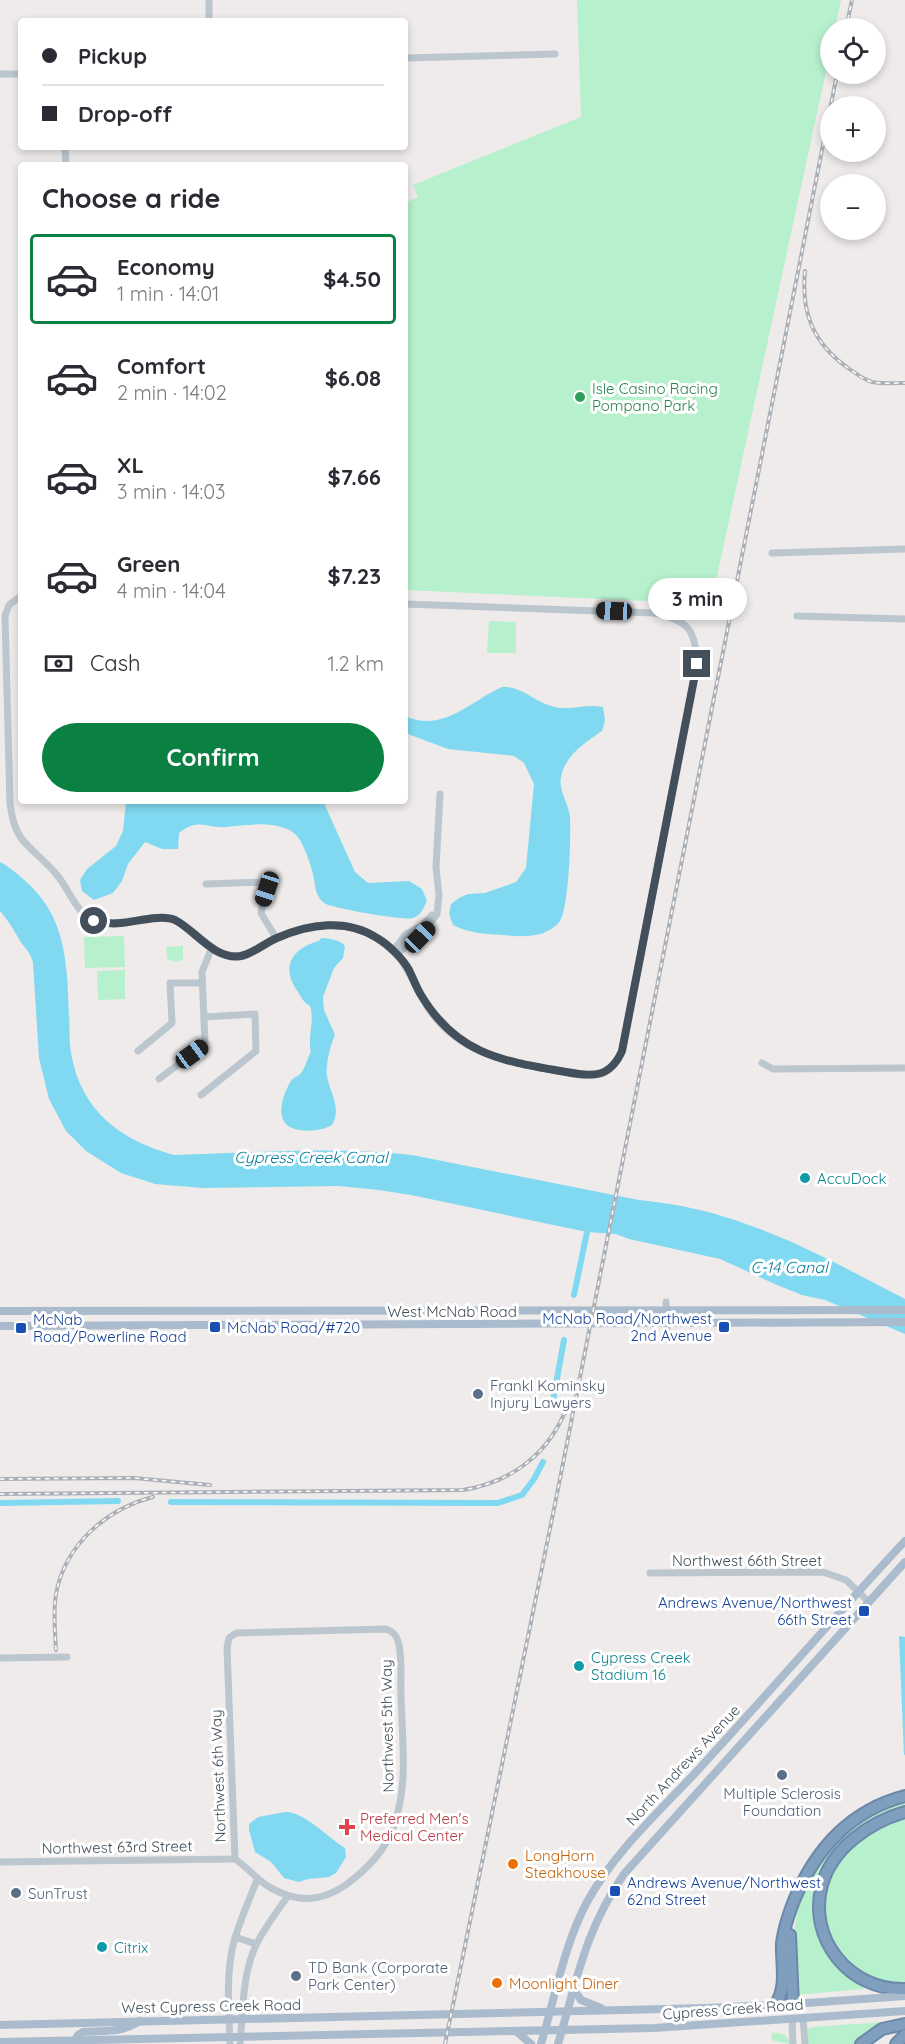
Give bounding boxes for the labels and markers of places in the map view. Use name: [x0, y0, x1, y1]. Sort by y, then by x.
place label: Isle Casino Racing Pompano Park: [592, 379, 718, 415]
marker: Isle Casino Racing Pompano Park: [573, 390, 587, 404]
place label: AccuDock: [817, 1169, 887, 1188]
marker: AccuDock: [798, 1171, 812, 1185]
place label: McNab Road/Northwest 2nd Avenue: [542, 1309, 712, 1345]
place label: McNab Road/Powerline Road: [33, 1310, 187, 1346]
place label: McNab Road/#720: [227, 1318, 360, 1337]
marker: McNab Road/#720: [208, 1320, 222, 1334]
marker: McNab Road/Northwest 2nd Avenue: [717, 1320, 731, 1334]
marker: McNab Road/Powerline Road: [14, 1321, 28, 1335]
place label: Frankl Kominsky Injury Lawyers: [490, 1376, 605, 1412]
marker: Frankl Kominsky Injury Lawyers: [471, 1387, 485, 1401]
place label: Andrews Avenue/Northwest 66th Street: [658, 1593, 852, 1629]
marker: Andrews Avenue/Northwest 66th Street: [857, 1604, 871, 1618]
place label: Cypress Creek Stadium 16: [591, 1648, 691, 1684]
marker: Cypress Creek Stadium 16: [572, 1659, 586, 1673]
marker: Multiple Sclerosis Foundation: [775, 1768, 789, 1782]
place label: Multiple Sclerosis Foundation: [723, 1784, 841, 1820]
place label: Preferred Men's Medical Center: [360, 1809, 469, 1845]
marker: Preferred Men's Medical Center: [338, 1818, 356, 1836]
place label: LongHorn Steakhouse: [525, 1846, 606, 1882]
marker: LongHorn Steakhouse: [506, 1857, 520, 1871]
place label: Andrews Avenue/Northwest 62nd Street: [627, 1873, 821, 1909]
place label: SunTrust: [28, 1884, 88, 1903]
marker: Andrews Avenue/Northwest 62nd Street: [608, 1884, 622, 1898]
marker: SunTrust: [9, 1886, 23, 1900]
place label: Citrix: [114, 1938, 148, 1957]
marker: Citrix: [95, 1940, 109, 1954]
place label: TD Bank (Corporate Park Center): [308, 1958, 448, 1994]
marker: TD Bank (Corporate Park Center): [289, 1969, 303, 1983]
place label: Moonlight Diner: [509, 1974, 619, 1993]
marker: Moonlight Diner: [490, 1976, 504, 1990]

